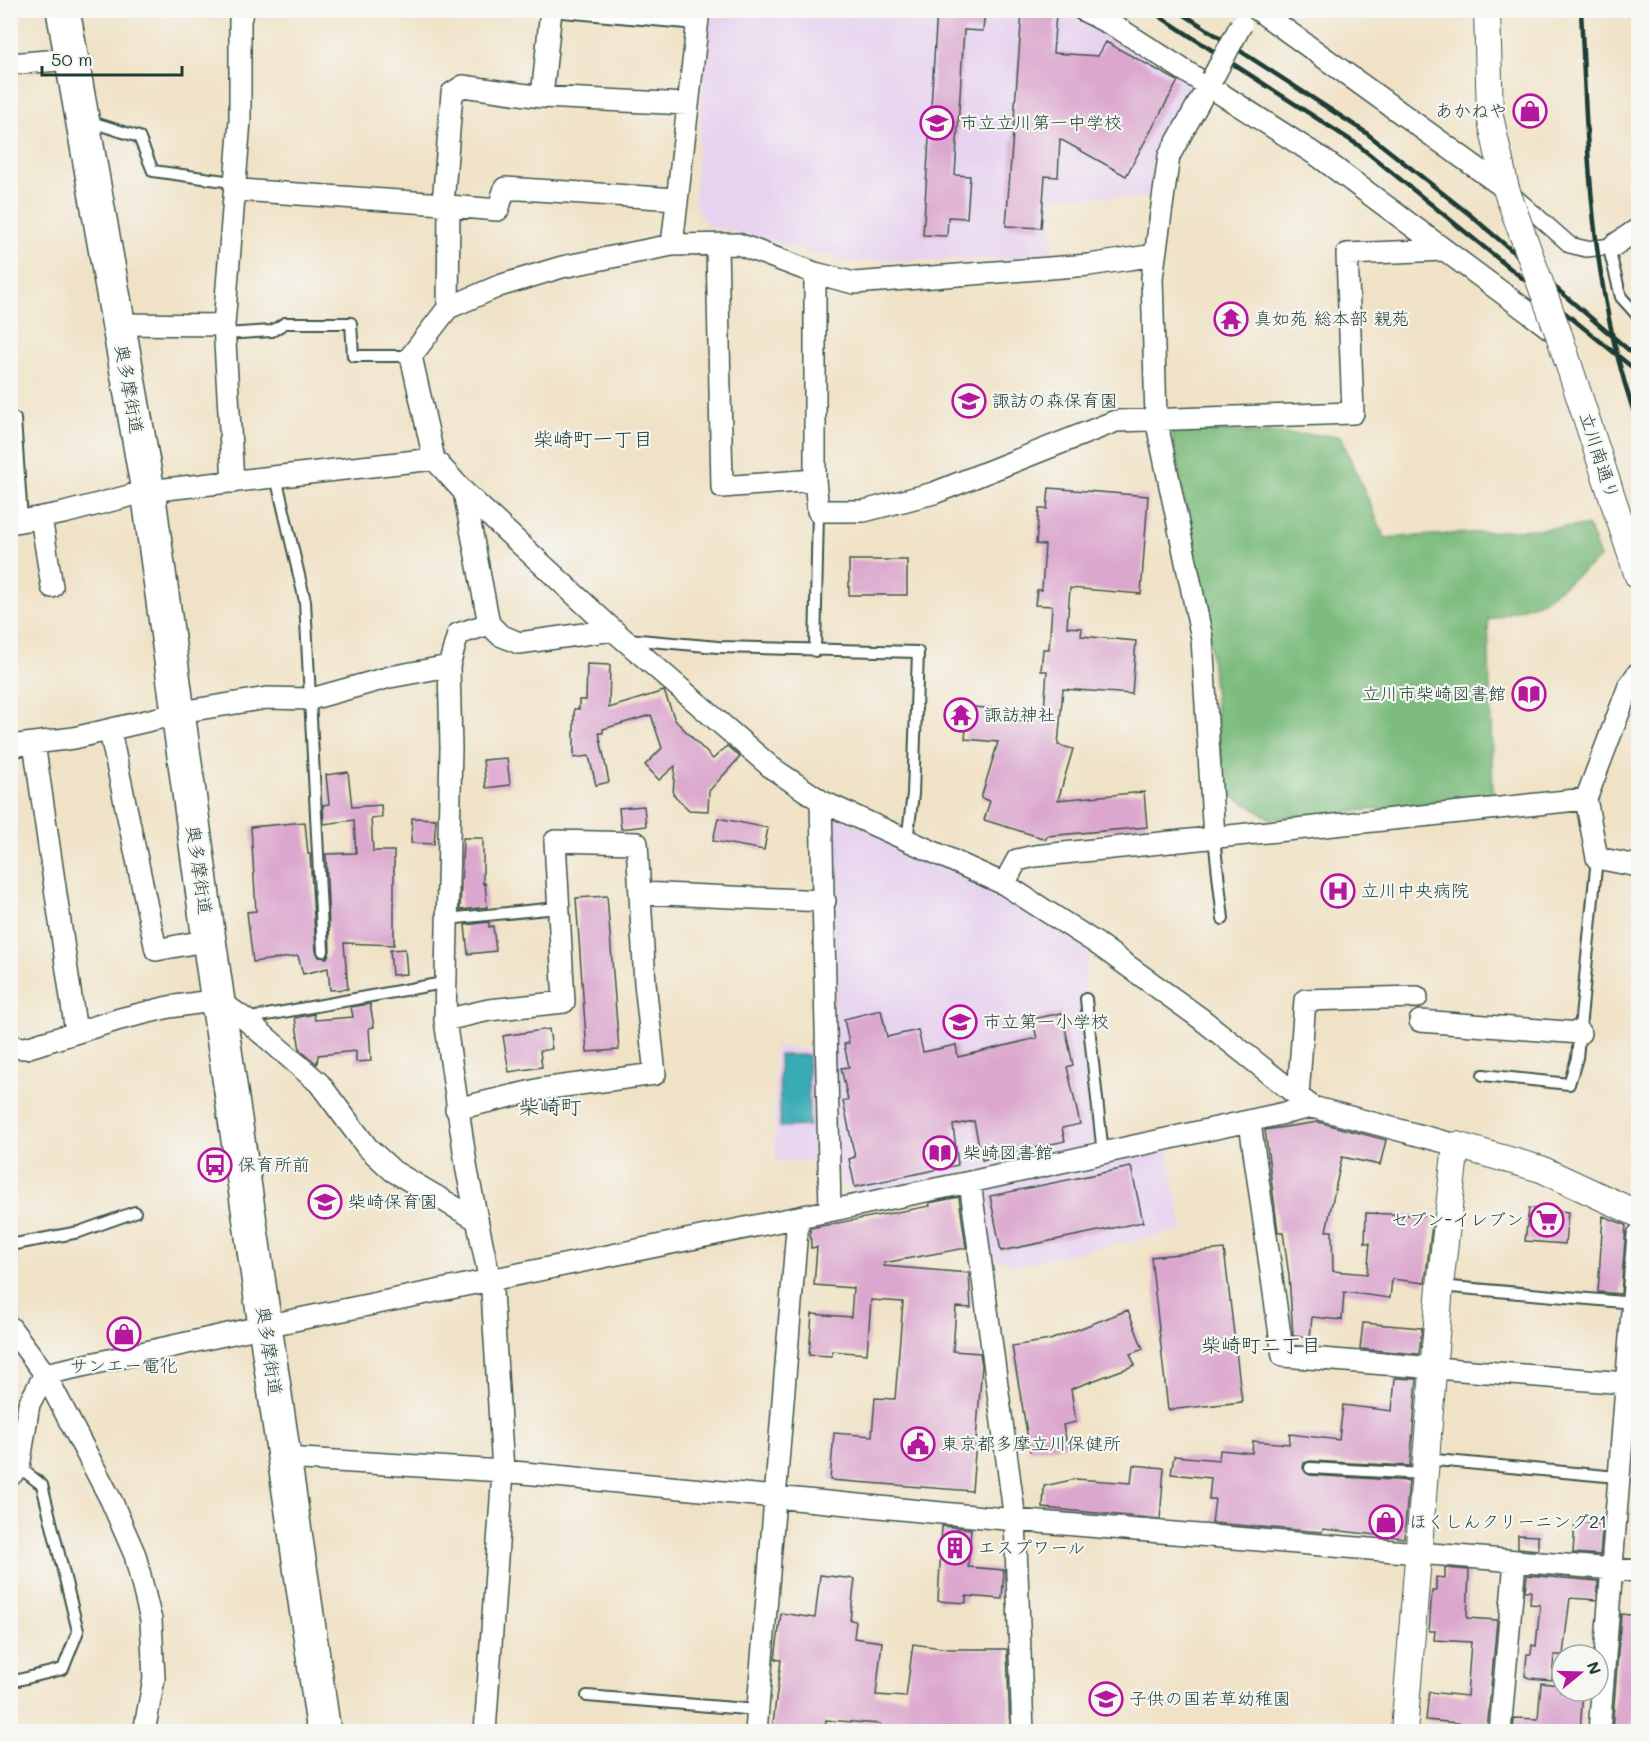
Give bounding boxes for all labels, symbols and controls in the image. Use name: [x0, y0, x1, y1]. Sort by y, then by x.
scale bar: [42, 39, 182, 77]
text: 50 m: [51, 47, 93, 71]
shop icon: あかねや: [1512, 93, 1548, 129]
place label: あかねや: [1435, 98, 1507, 122]
school or university icon: 市立立川第一中学校: [919, 105, 955, 141]
place label: 市立立川第一中学校: [960, 110, 1122, 134]
temple icon: 真如苑 総本部 親苑: [1213, 301, 1249, 337]
place label: 真如苑 総本部 親苑: [1254, 306, 1410, 330]
street label: 奥多摩街道: [110, 342, 150, 435]
school or university icon: 諏訪の森保育園: [951, 383, 987, 419]
place label: 諏訪の森保育園: [992, 388, 1118, 412]
street label: 立川南通り: [1575, 409, 1625, 502]
district label: 柴崎町一丁目: [533, 425, 653, 451]
library icon: 立川市柴崎図書館: [1511, 676, 1547, 712]
place label: 立川市柴崎図書館: [1362, 681, 1506, 705]
temple icon: 諏訪神社: [943, 697, 979, 733]
place label: 諏訪神社: [984, 702, 1056, 726]
street label: 奥多摩街道: [182, 824, 218, 916]
hospital icon: 立川中央病院: [1320, 873, 1356, 909]
place label: 立川中央病院: [1361, 878, 1469, 902]
school or university icon: 市立第一小学校: [942, 1004, 978, 1040]
place label: 市立第一小学校: [983, 1009, 1109, 1033]
district label: 柴崎町: [519, 1092, 582, 1119]
library icon: 柴崎図書館: [922, 1135, 958, 1171]
place label: 柴崎図書館: [963, 1140, 1053, 1164]
bus stop icon: 保育所前: [197, 1147, 233, 1183]
place label: 保育所前: [238, 1152, 310, 1176]
school or university icon: 柴崎保育園: [307, 1184, 343, 1220]
place label: 柴崎保育園: [348, 1189, 438, 1213]
supermarket icon: セブン-イレブン: [1529, 1202, 1565, 1238]
place label: セブン-イレブン: [1390, 1207, 1524, 1231]
street label: 奥多摩街道: [252, 1305, 288, 1397]
shop icon: サンエー電化: [106, 1316, 142, 1352]
district label: 柴崎町二丁目: [1201, 1331, 1321, 1357]
place label: サンエー電化: [70, 1353, 178, 1377]
public building icon: 東京都多摩立川保健所: [900, 1426, 936, 1462]
place label: 東京都多摩立川保健所: [941, 1431, 1121, 1455]
shop icon: ほくしんクリーニング21: [1368, 1504, 1404, 1540]
place label: ほくしんクリーニング21: [1409, 1509, 1607, 1533]
building icon: エスプワール: [937, 1530, 973, 1566]
place label: エスプワール: [978, 1535, 1085, 1559]
north arrow: [1550, 1643, 1610, 1703]
text: N: [1583, 1659, 1607, 1677]
school or university icon: 子供の国若草幼稚園: [1088, 1681, 1124, 1717]
place label: 子供の国若草幼稚園: [1129, 1686, 1291, 1710]

